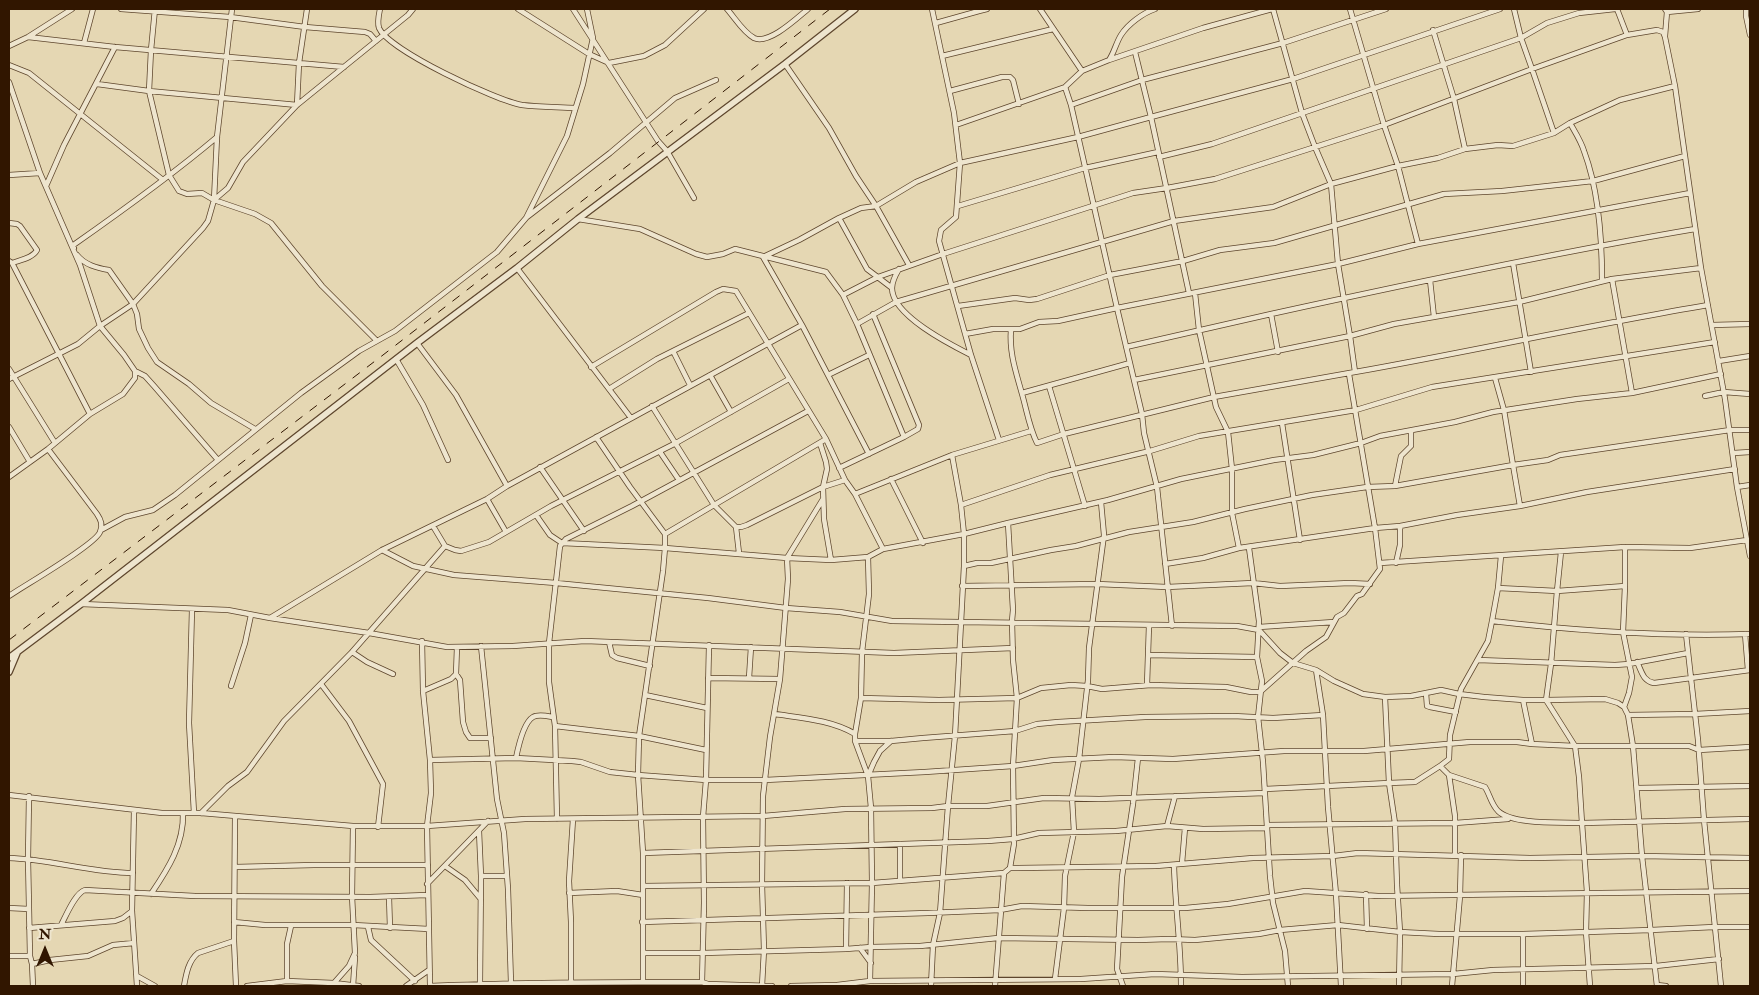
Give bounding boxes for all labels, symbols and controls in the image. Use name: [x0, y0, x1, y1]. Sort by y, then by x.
north arrow: [20, 925, 70, 975]
text: N: [39, 926, 51, 943]

